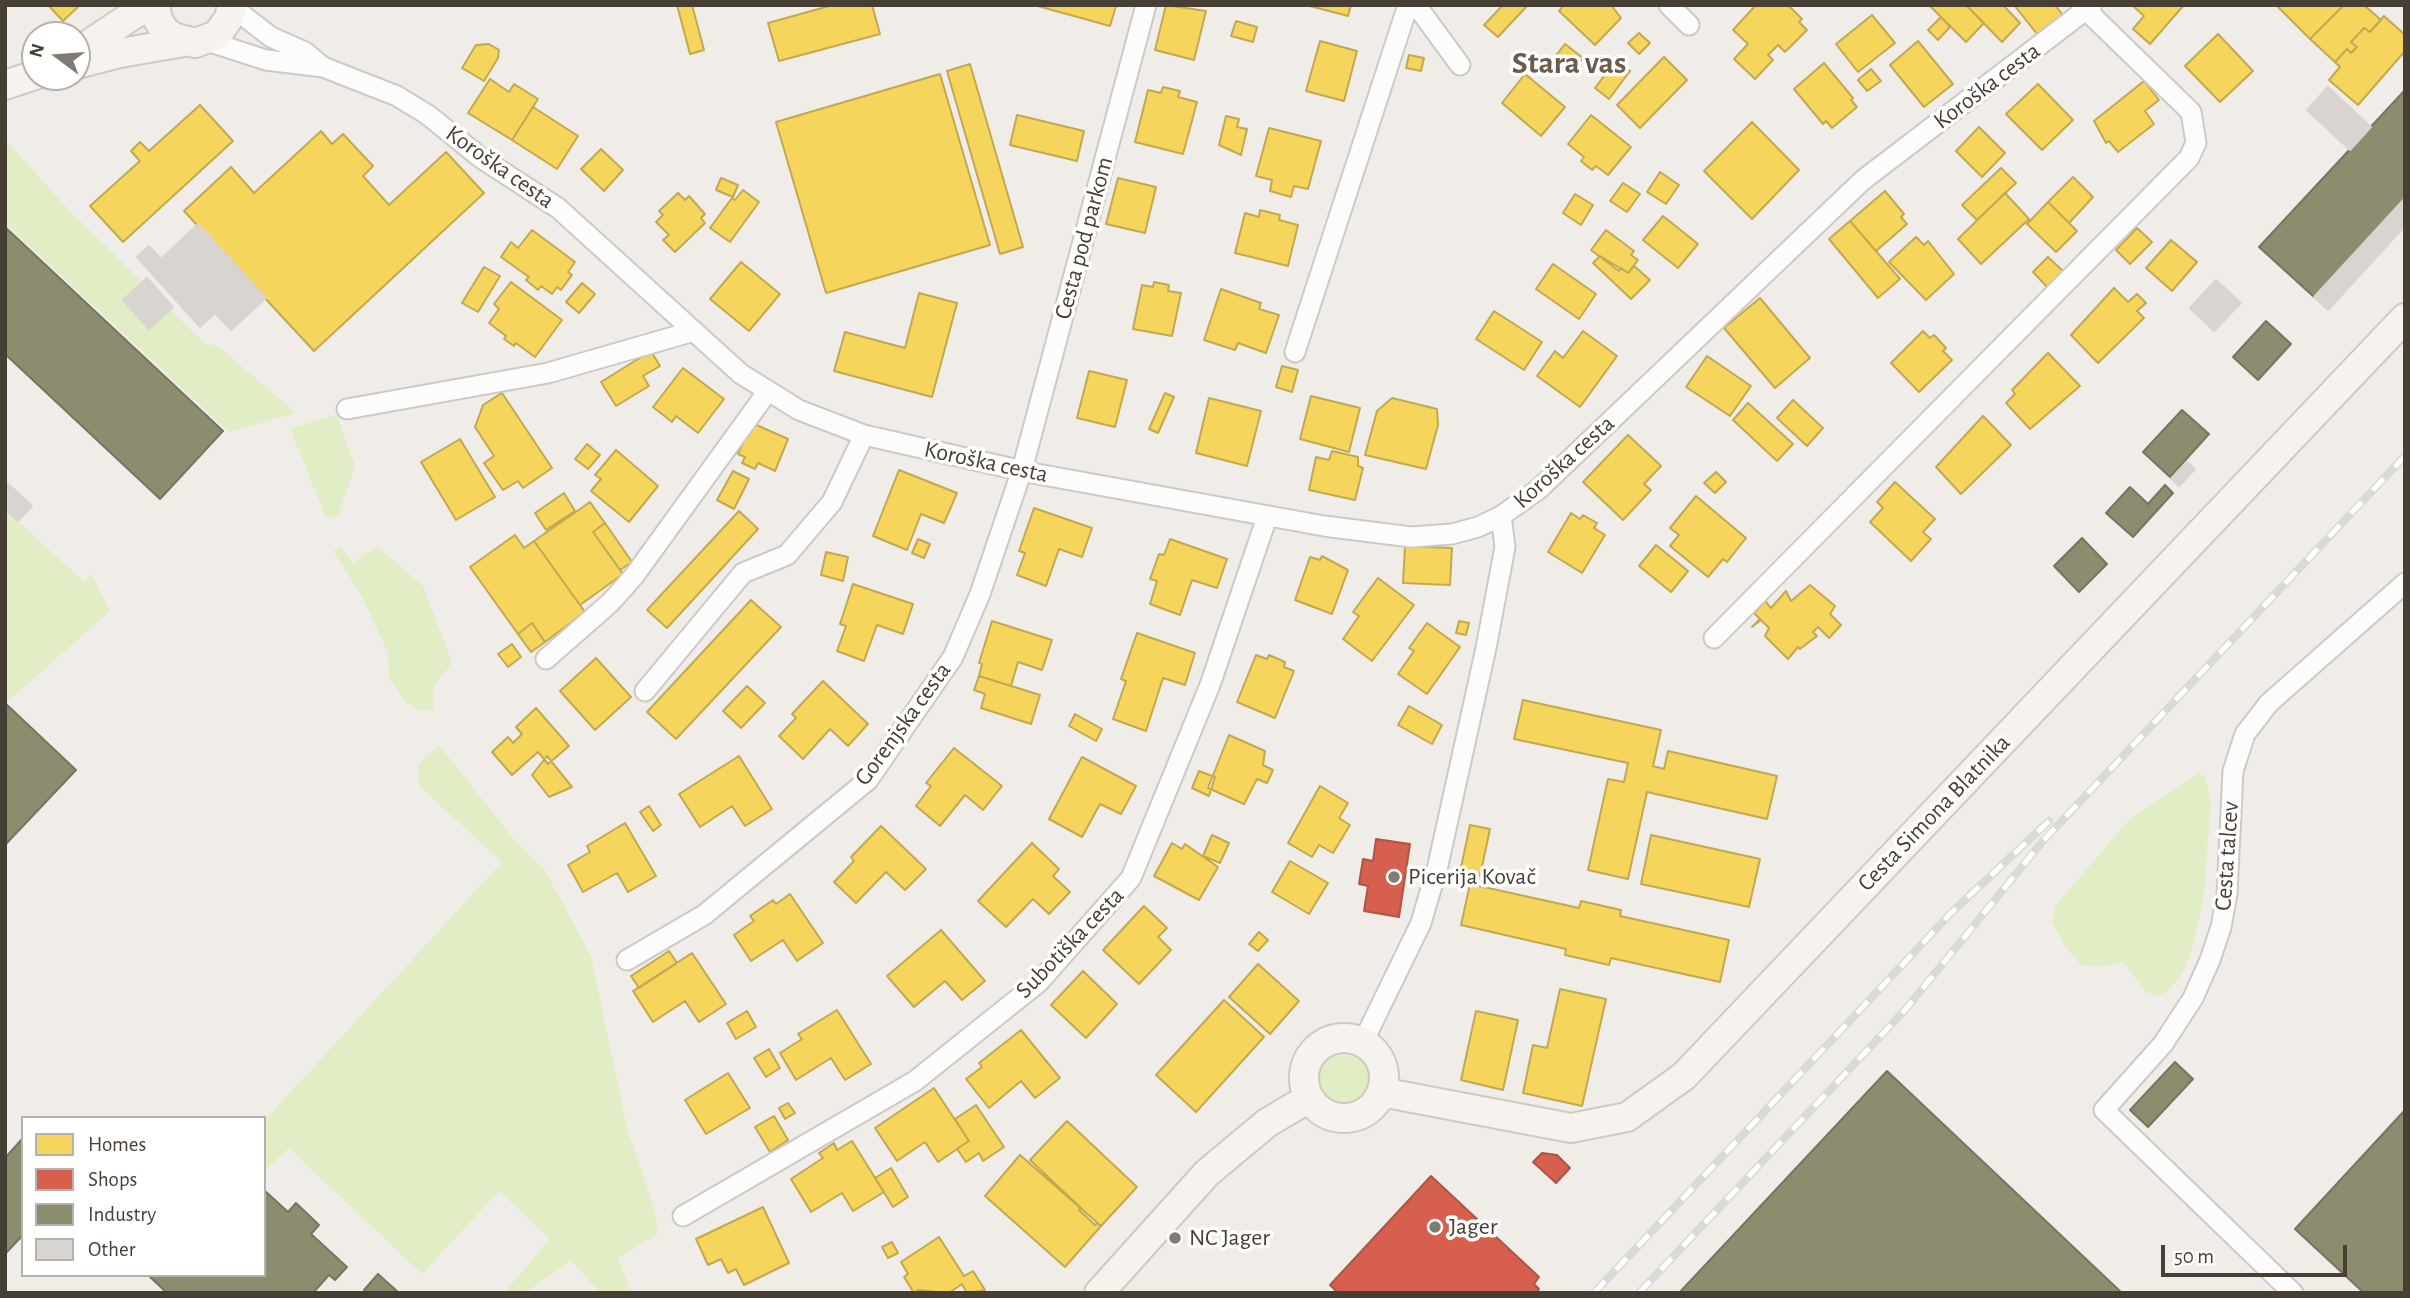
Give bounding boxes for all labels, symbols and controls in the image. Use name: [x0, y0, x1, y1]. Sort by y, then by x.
north arrow: [21, 21, 91, 91]
street label: Koroška cesta: [1928, 37, 2046, 135]
text: N: [26, 42, 48, 60]
district label: Stara vas: [1512, 44, 1626, 82]
street label: Koroška cesta: [440, 119, 560, 215]
street label: Cesta pod parkom: [1048, 154, 1120, 322]
street label: Koroška cesta: [1508, 409, 1620, 515]
street label: Koroška cesta: [921, 435, 1051, 489]
street label: Gorenjska cesta: [849, 657, 957, 791]
street label: Cesta Simona Blatnika: [1852, 728, 2016, 898]
street label: Cesta talcev: [2209, 800, 2245, 912]
place label: Picerija Kovač: [1408, 863, 1536, 891]
marker: Picerija Kovač: [1386, 869, 1402, 885]
street label: Subotiška cesta: [1010, 881, 1130, 1005]
legend: [21, 1116, 266, 1277]
text: Homes: [88, 1134, 146, 1155]
text: Shops: [88, 1169, 137, 1190]
text: Industry: [88, 1204, 156, 1225]
place label: Jager: [1449, 1213, 1498, 1241]
marker: Jager: [1427, 1219, 1443, 1235]
place label: NC Jager: [1189, 1224, 1270, 1252]
marker: NC Jager: [1167, 1230, 1183, 1246]
scale bar: [2165, 1232, 2350, 1276]
text: Other: [88, 1239, 135, 1260]
text: 50 m: [2174, 1246, 2214, 1267]

